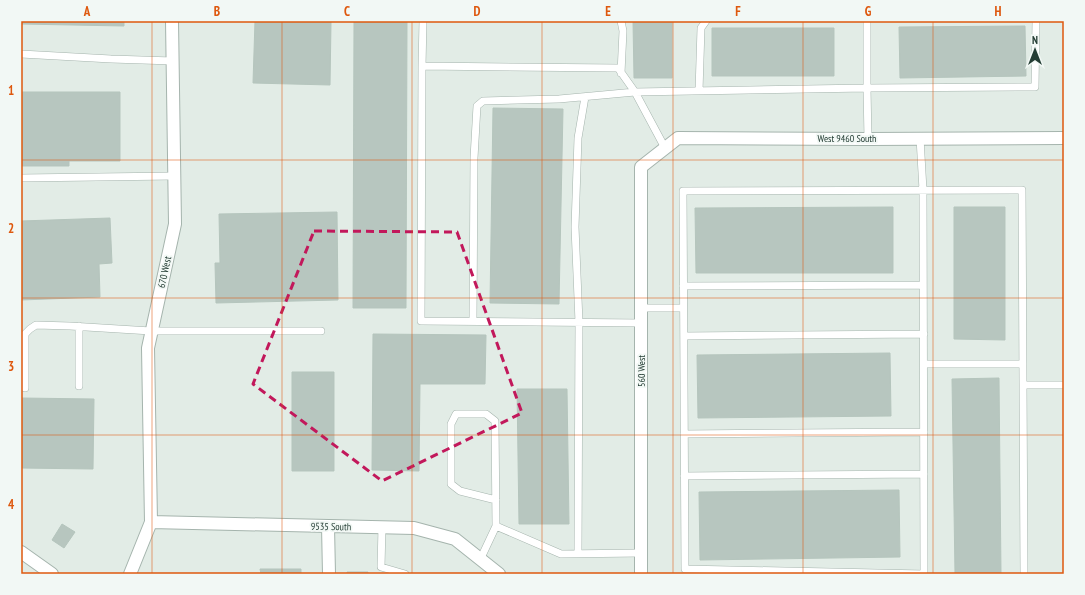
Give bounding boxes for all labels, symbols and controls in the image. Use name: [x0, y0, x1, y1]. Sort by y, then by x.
text: A: [83, 3, 91, 20]
text: B: [214, 3, 220, 20]
text: C: [344, 3, 350, 20]
text: D: [474, 3, 481, 20]
text: E: [605, 3, 611, 20]
text: F: [735, 3, 741, 20]
text: G: [865, 3, 872, 20]
text: H: [995, 3, 1002, 20]
north arrow: [1015, 30, 1055, 70]
text: N: [1032, 33, 1038, 47]
text: 1: [8, 82, 14, 99]
street label: West 9460 South: [818, 132, 876, 145]
text: 2: [8, 220, 14, 237]
street label: 670 West: [155, 255, 174, 289]
street label: 560 West: [635, 355, 648, 387]
text: 3: [8, 358, 14, 375]
text: 4: [8, 496, 15, 513]
street label: 9535 South: [311, 520, 351, 533]

